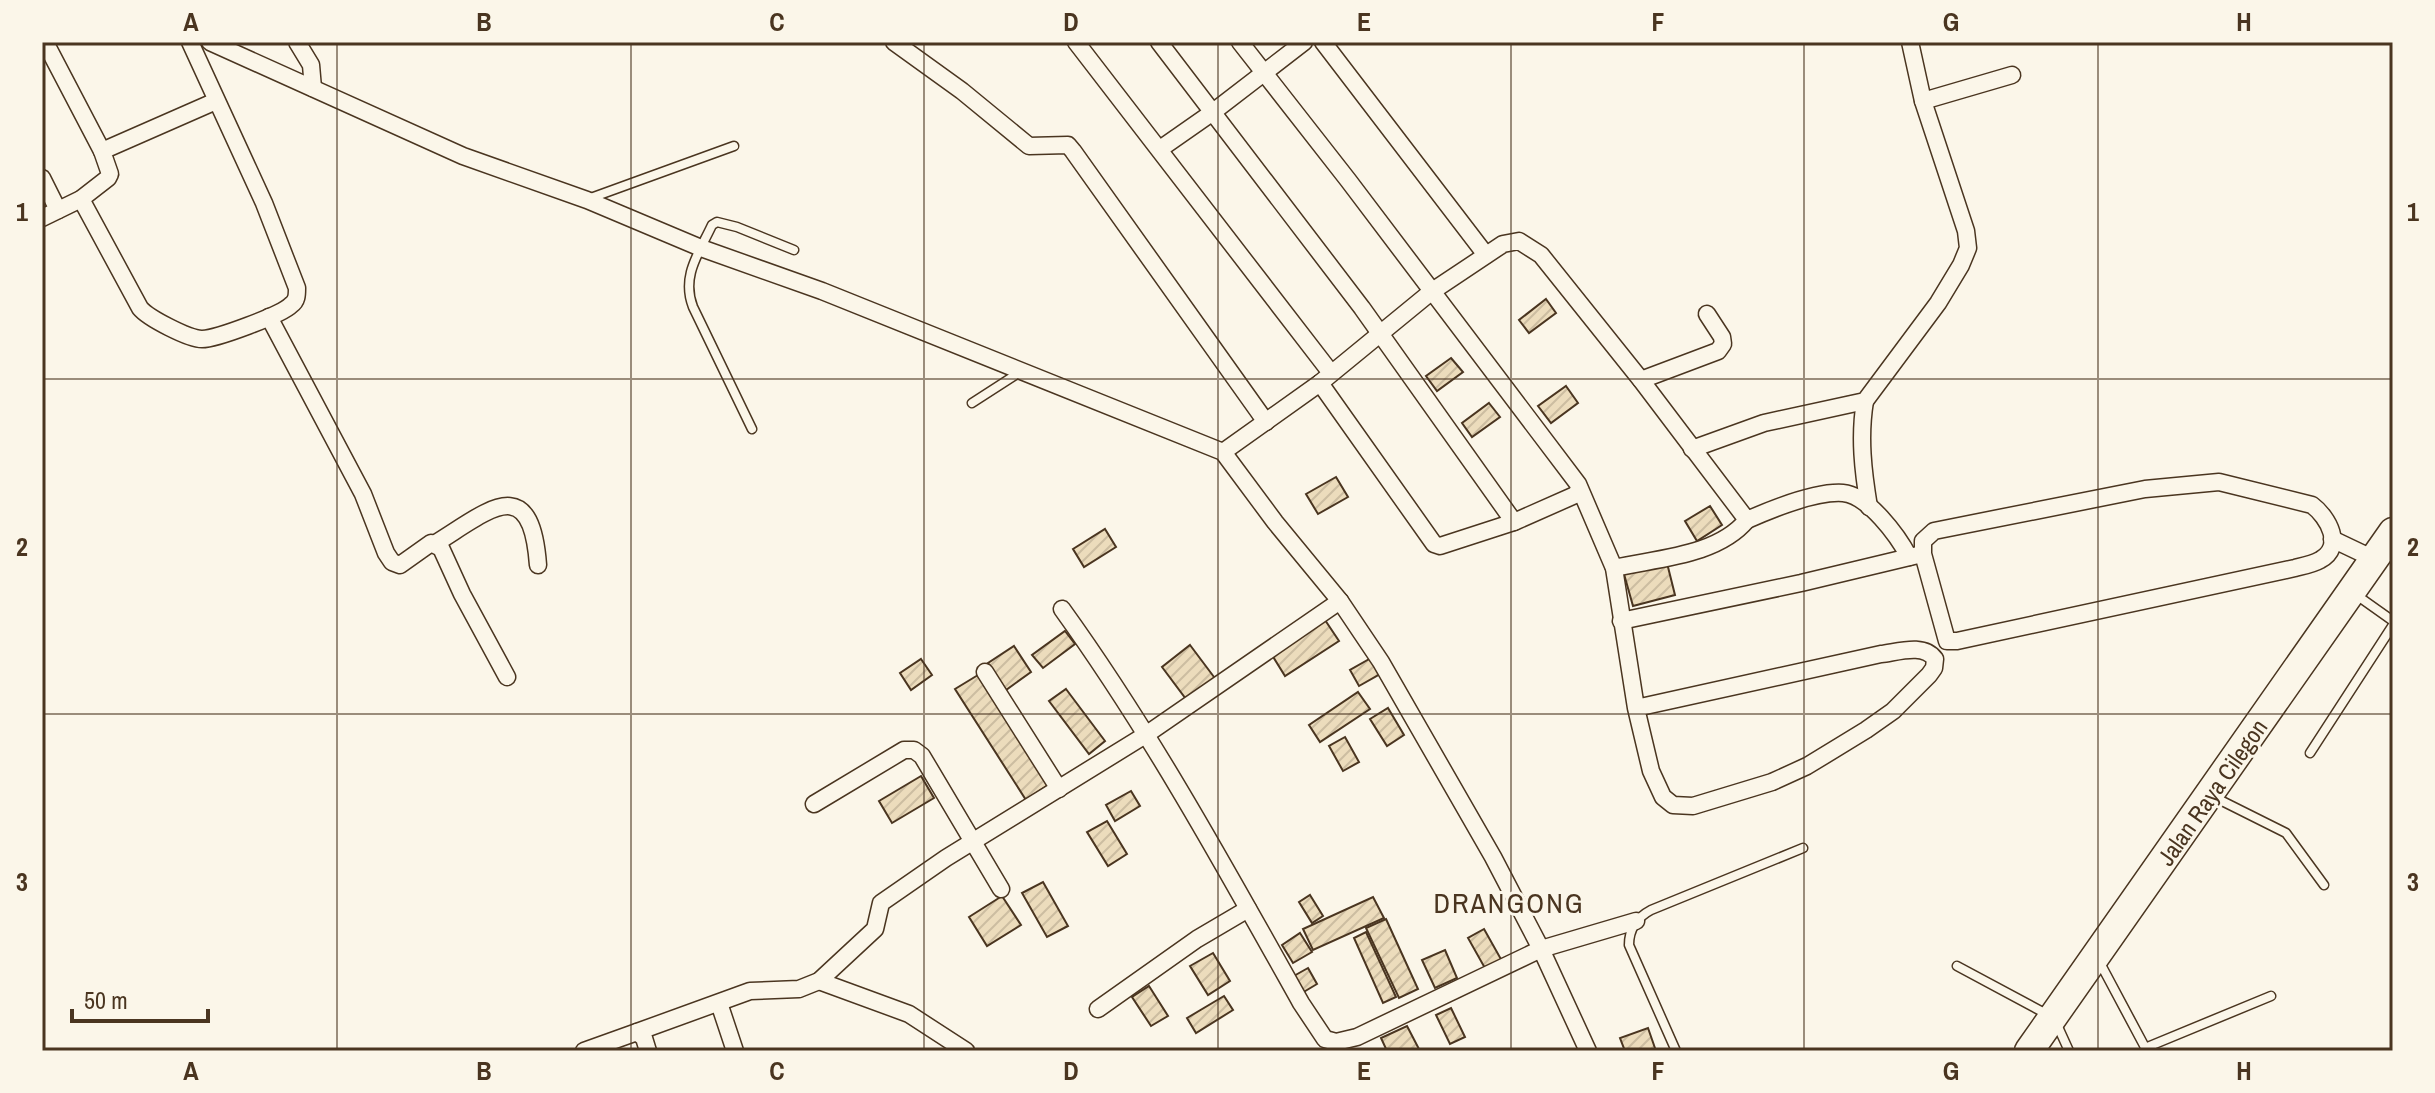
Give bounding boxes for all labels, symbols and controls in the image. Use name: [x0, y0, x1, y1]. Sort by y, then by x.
text: A: [183, 4, 199, 39]
text: B: [476, 4, 492, 39]
text: C: [769, 4, 785, 39]
text: D: [1063, 4, 1079, 39]
text: E: [1357, 4, 1371, 39]
text: F: [1651, 4, 1665, 39]
text: G: [1943, 4, 1959, 39]
text: H: [2236, 4, 2252, 39]
text: 1: [16, 194, 28, 229]
text: 1: [2407, 194, 2419, 229]
text: 2: [16, 529, 28, 564]
text: 2: [2407, 529, 2419, 564]
street label: Jalan Raya Cilegon: [2150, 712, 2274, 872]
text: 3: [16, 864, 28, 899]
text: 3: [2407, 864, 2419, 899]
district label: DRANGONG: [1433, 884, 1585, 922]
scale bar: [72, 973, 208, 1023]
text: 50 m: [84, 984, 128, 1016]
text: A: [183, 1053, 199, 1088]
text: B: [476, 1053, 492, 1088]
text: C: [769, 1053, 785, 1088]
text: D: [1063, 1053, 1079, 1088]
text: E: [1357, 1053, 1371, 1088]
text: F: [1651, 1053, 1665, 1088]
text: G: [1943, 1053, 1959, 1088]
text: H: [2236, 1053, 2252, 1088]

